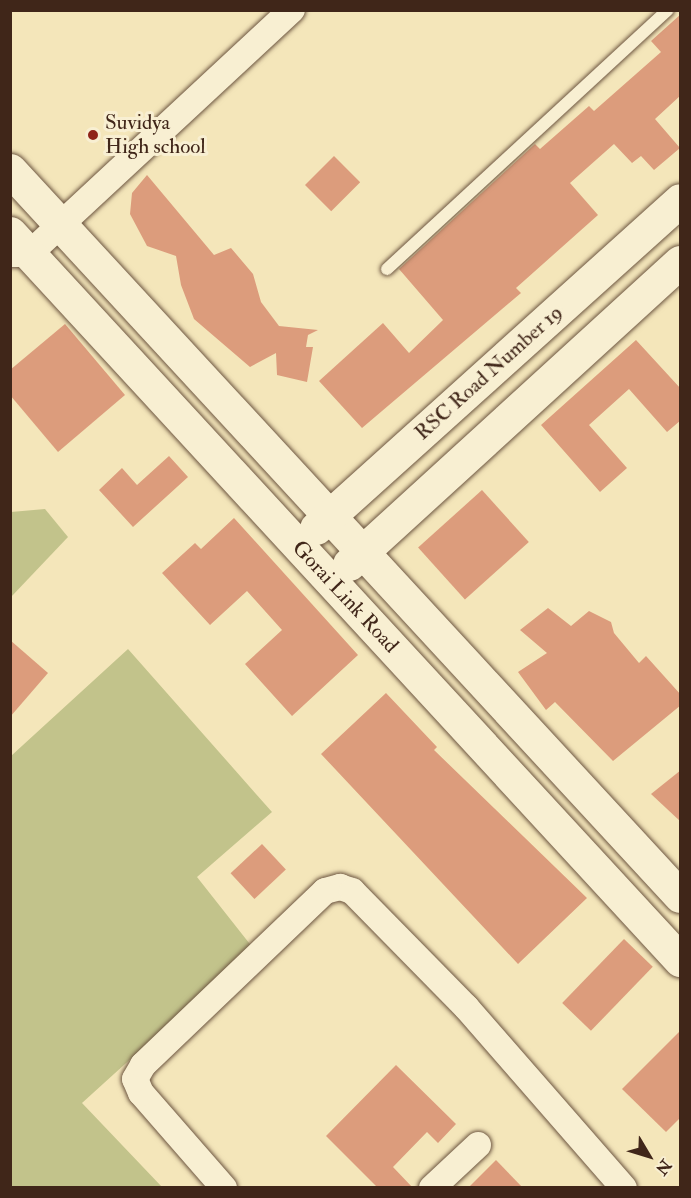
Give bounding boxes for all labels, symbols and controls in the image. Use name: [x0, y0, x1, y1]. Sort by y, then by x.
place label: Suvidya High school: [105, 110, 206, 160]
marker: Suvidya High school: [86, 128, 100, 142]
street label: RSC Road Number 19: [410, 300, 568, 446]
street label: Gorai Link Road: [287, 536, 403, 658]
north arrow: [619, 1126, 679, 1186]
text: N: [651, 1155, 675, 1179]

